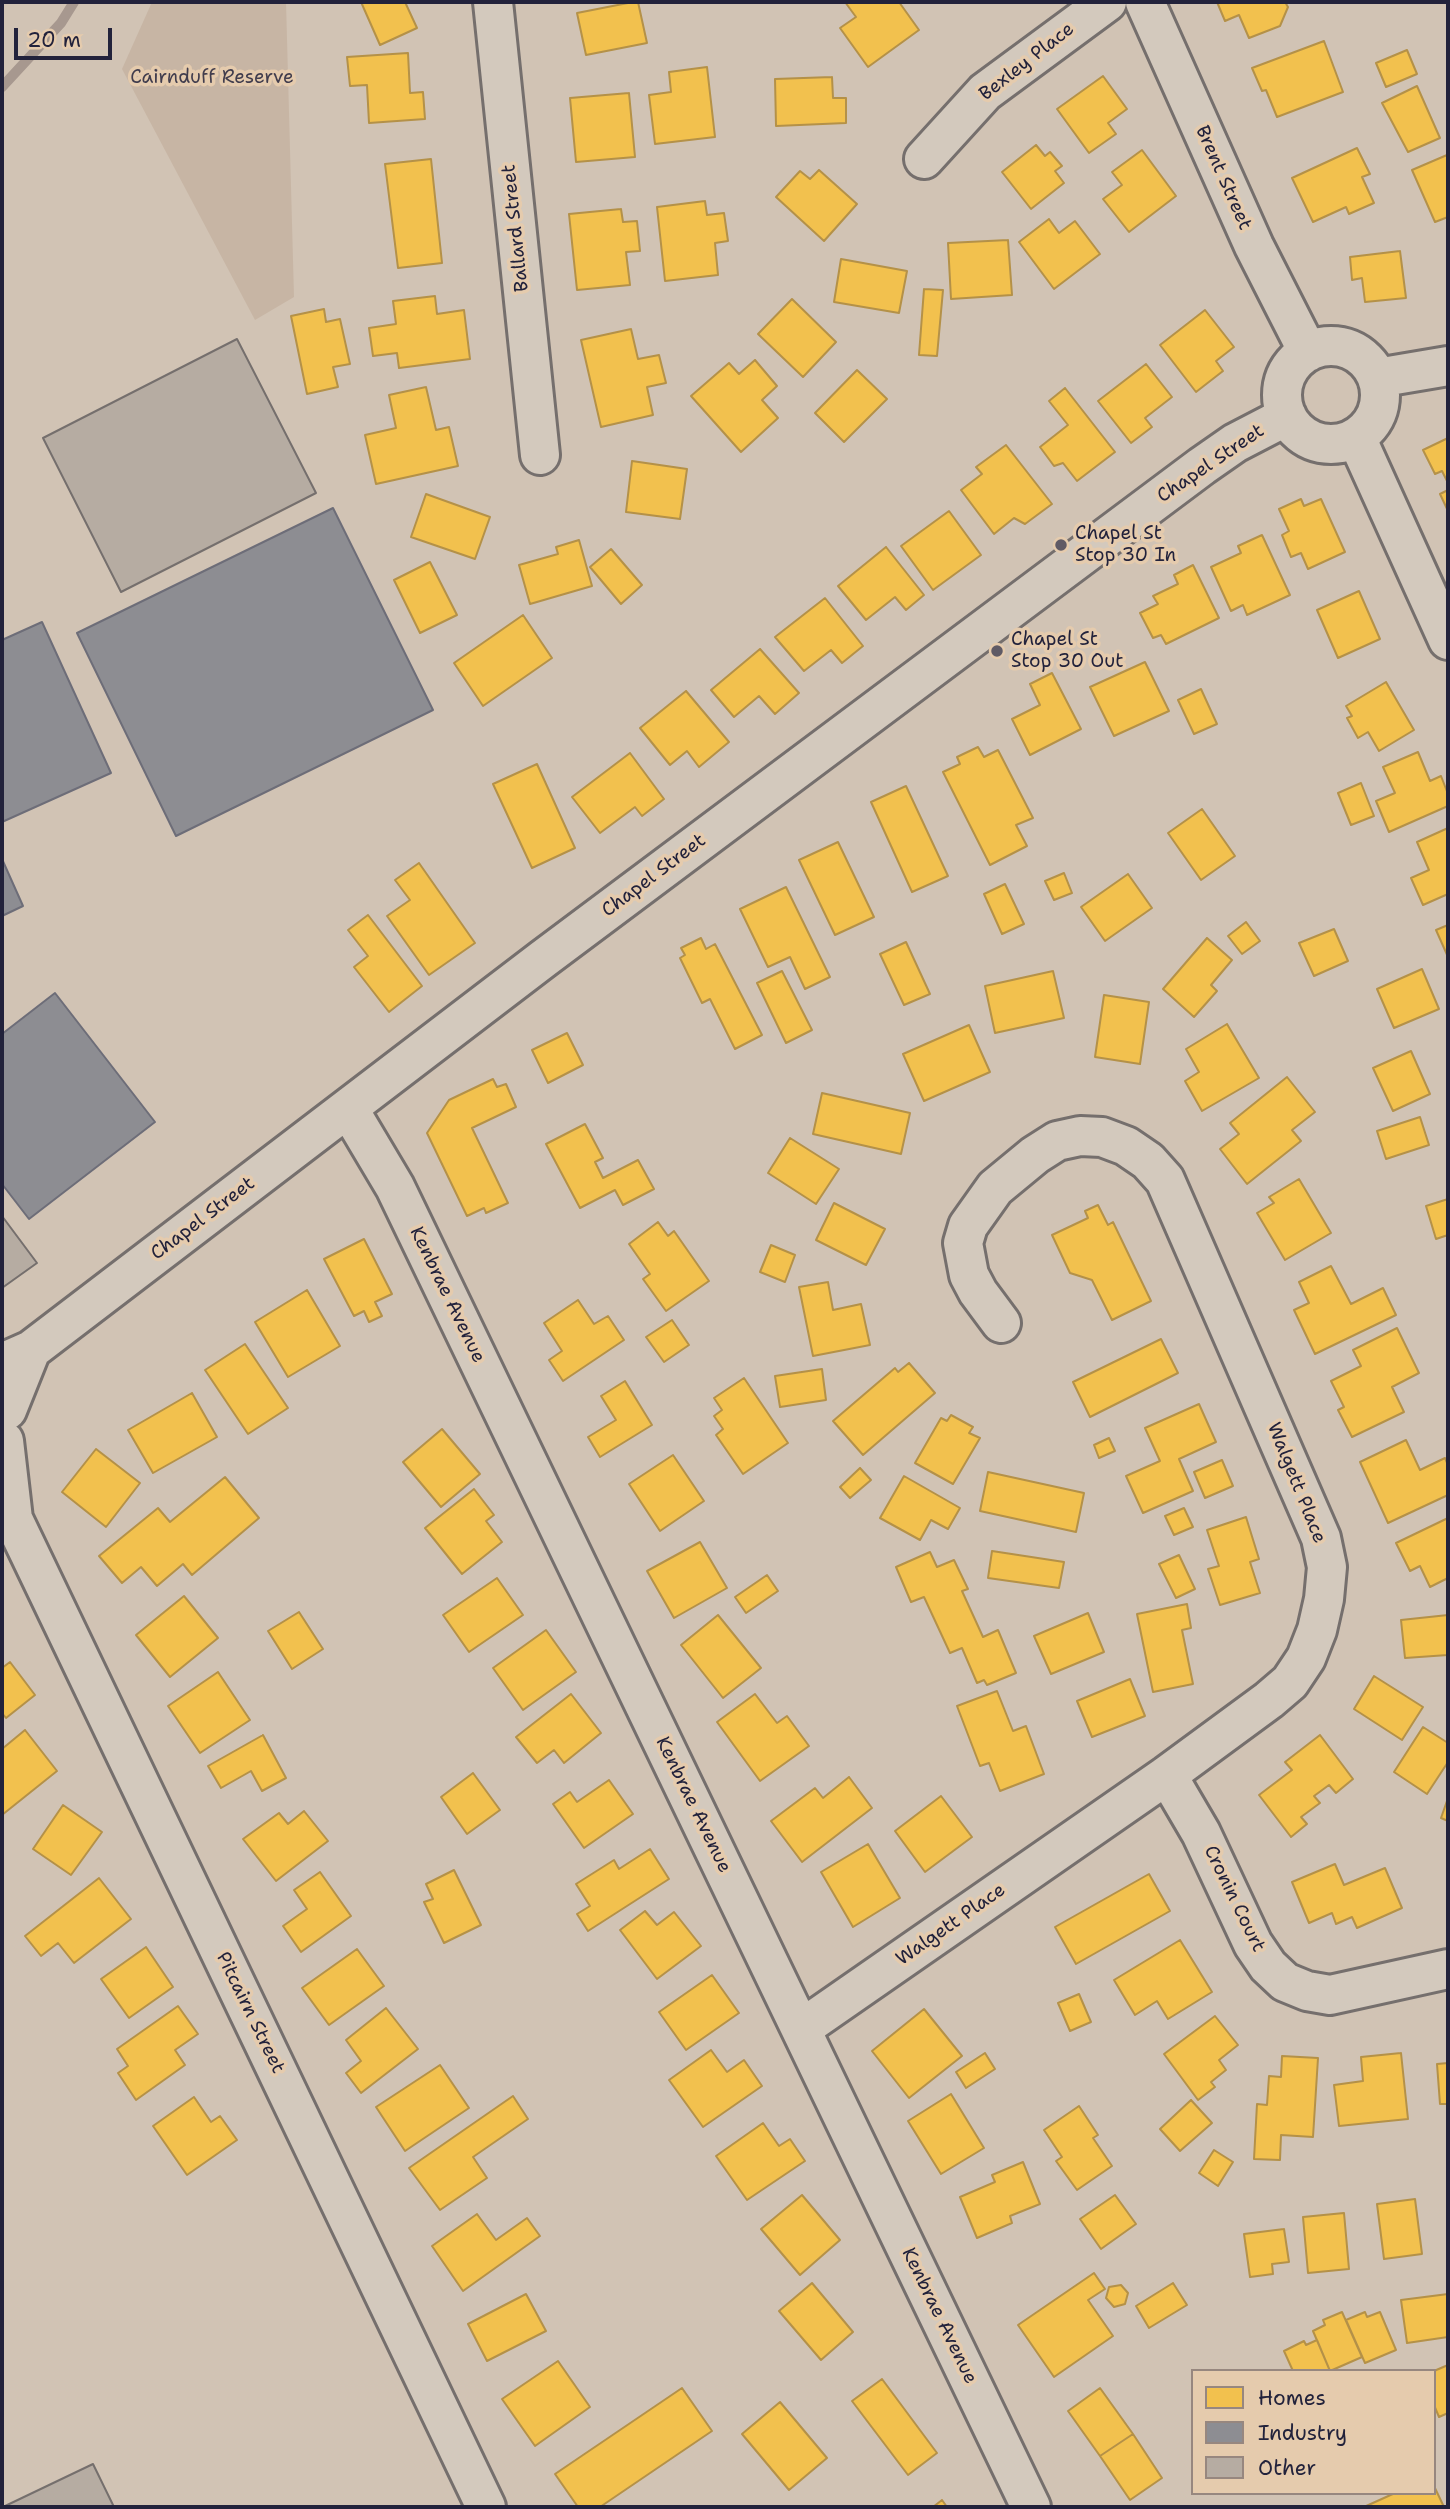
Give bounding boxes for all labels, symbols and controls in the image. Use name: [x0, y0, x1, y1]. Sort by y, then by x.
scale bar: [18, 14, 116, 58]
street label: Bexley Place: [975, 18, 1079, 106]
text: 20 m: [27, 26, 81, 54]
park label: Cairnduff Reserve: [130, 67, 294, 89]
street label: Brent Street: [1190, 122, 1256, 234]
street label: Ballard Street: [498, 163, 534, 293]
street label: Chapel Street: [1153, 420, 1269, 508]
place label: Chapel St Stop 30 In: [1075, 523, 1176, 567]
marker: Chapel St Stop 30 In: [1053, 537, 1069, 553]
place label: Chapel St Stop 30 Out: [1011, 629, 1123, 673]
marker: Chapel St Stop 30 Out: [989, 643, 1005, 659]
street label: Chapel Street: [598, 830, 710, 922]
street label: Chapel Street: [147, 1173, 259, 1265]
street label: Kenbrae Avenue: [404, 1223, 490, 1367]
street label: Walgett Place: [1261, 1419, 1331, 1547]
street label: Kenbrae Avenue: [650, 1733, 736, 1877]
street label: Cronin Court: [1198, 1842, 1270, 1956]
street label: Walgett Place: [892, 1879, 1010, 1971]
street label: Pitcairn Street: [211, 1949, 289, 2077]
street label: Kenbrae Avenue: [896, 2244, 982, 2388]
legend: [1191, 2369, 1436, 2495]
text: Homes: [1258, 2384, 1326, 2412]
text: Industry: [1258, 2419, 1347, 2447]
text: Other: [1258, 2454, 1316, 2482]

